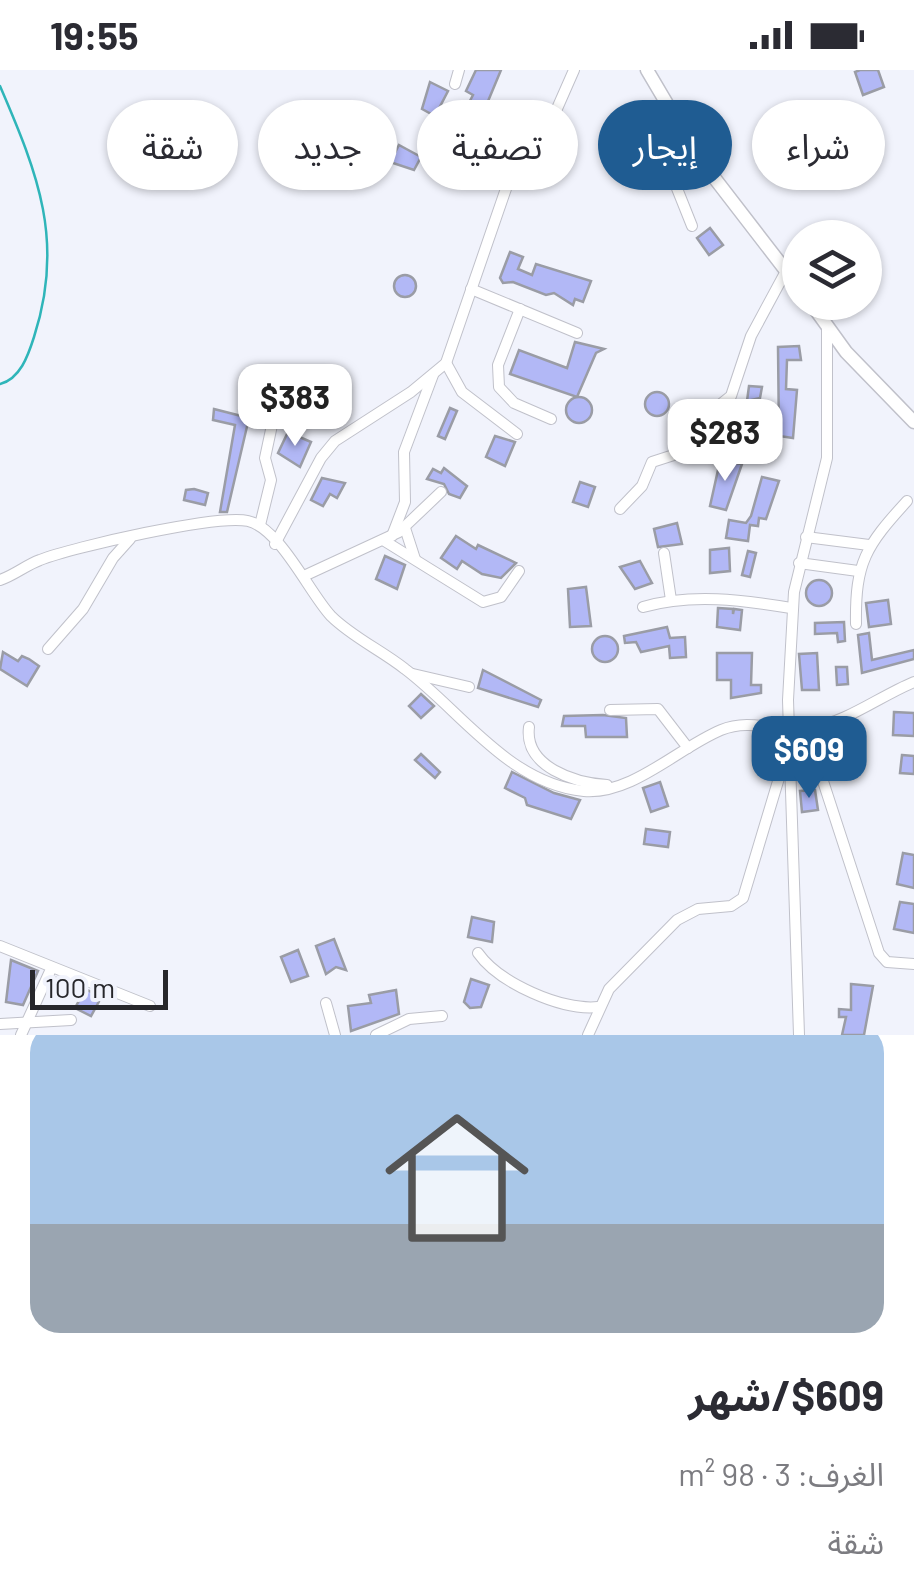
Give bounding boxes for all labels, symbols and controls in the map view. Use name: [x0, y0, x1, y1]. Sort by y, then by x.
text: 19:55: [50, 12, 138, 58]
chip: شقة: [107, 100, 238, 190]
chip: جديد: [258, 100, 397, 190]
chip: تصفية: [417, 100, 578, 190]
chip: إيجار: [598, 100, 732, 190]
chip: شراء: [752, 100, 885, 190]
map controls: [782, 220, 882, 320]
button: layers: [782, 220, 882, 320]
pin: $383: [236, 364, 354, 449]
text: $383: [260, 377, 330, 415]
pin: $283: [666, 399, 784, 484]
text: $283: [690, 412, 760, 450]
pin: $609: [750, 716, 868, 801]
text: $609: [774, 729, 844, 767]
scale bar: [30, 965, 168, 1010]
text: 100 m: [45, 970, 115, 1004]
icon: home: [367, 1088, 547, 1268]
text: $609/شهر: [689, 1369, 884, 1419]
text: الغرف: 3 · 98 m²: [678, 1454, 884, 1492]
text: شقة: [828, 1522, 884, 1560]

